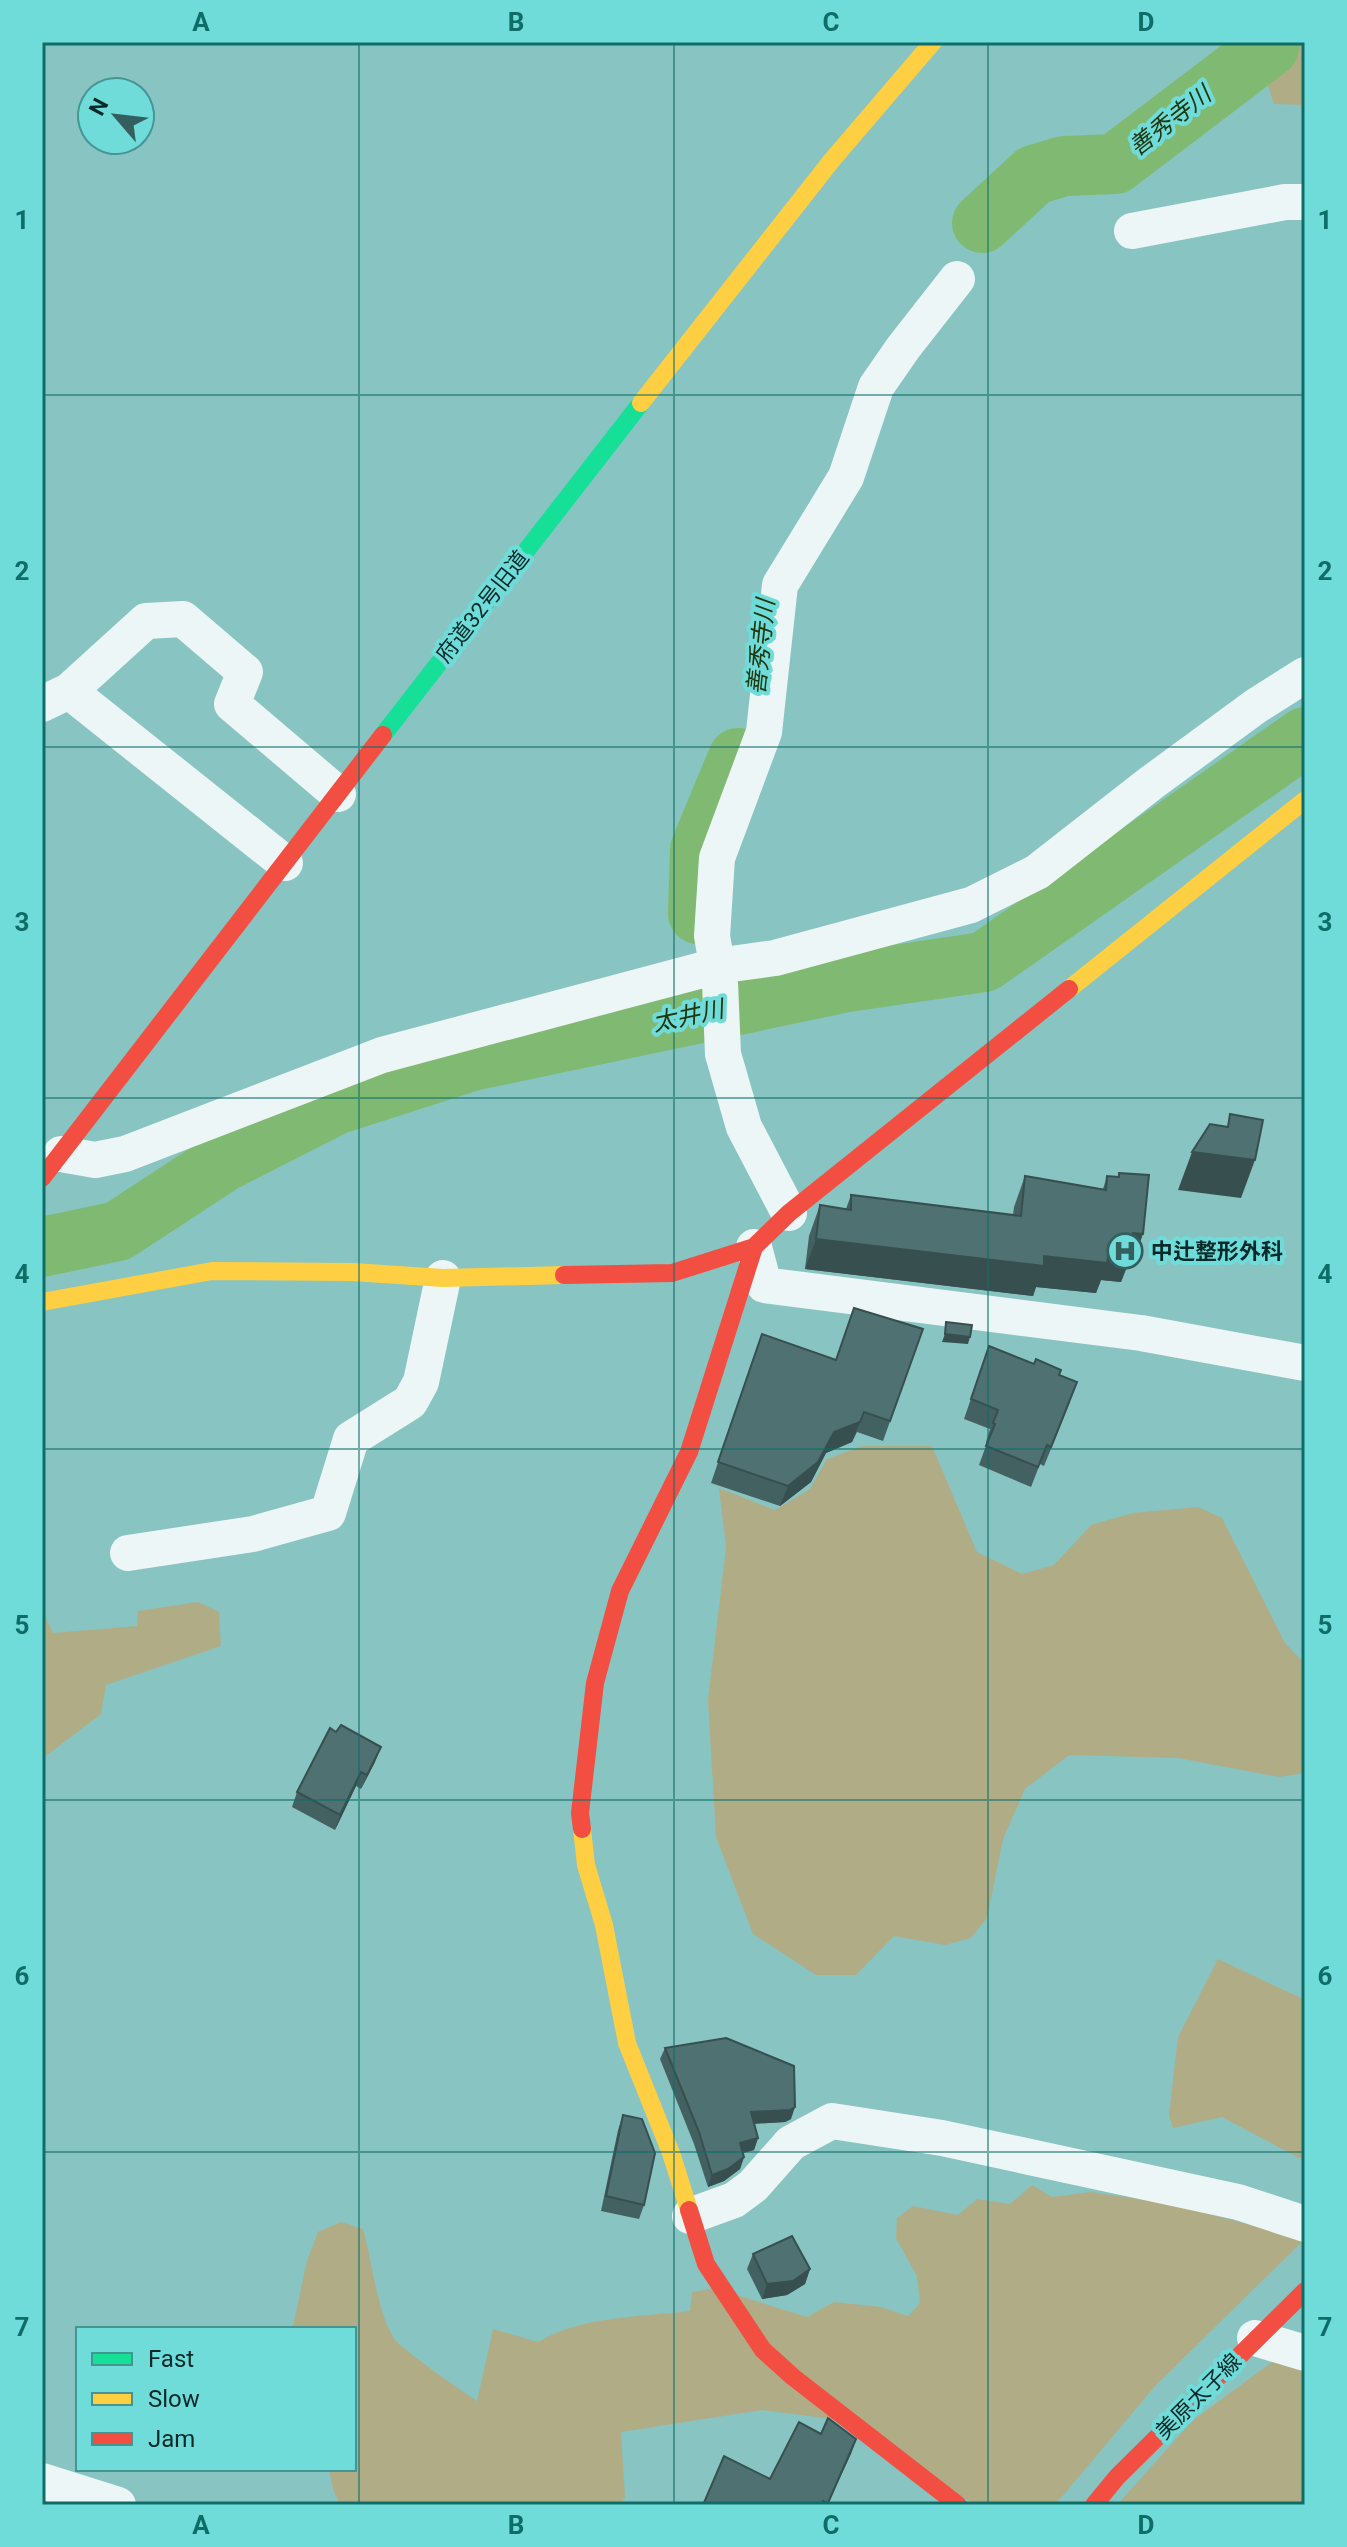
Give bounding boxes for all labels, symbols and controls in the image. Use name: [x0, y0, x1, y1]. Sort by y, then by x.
text: A: [192, 7, 210, 37]
text: B: [508, 7, 524, 37]
text: C: [822, 7, 840, 37]
text: D: [1138, 7, 1154, 37]
north arrow: [76, 76, 156, 156]
water label: 善秀寺川: [1124, 79, 1219, 162]
text: N: [84, 94, 113, 120]
text: 1: [15, 205, 29, 235]
text: 1: [1318, 205, 1332, 235]
street label: 府道32号旧道: [431, 546, 534, 667]
text: 2: [15, 556, 29, 586]
text: 2: [1318, 556, 1332, 586]
water label: 善秀寺川: [742, 595, 780, 696]
text: 3: [15, 907, 29, 937]
text: 3: [1318, 907, 1332, 937]
water label: 太井川: [650, 994, 729, 1037]
hospital icon: 中辻整形外科: [1106, 1232, 1144, 1270]
place label: 中辻整形外科: [1151, 1239, 1283, 1264]
text: 4: [15, 1259, 30, 1289]
text: 4: [1318, 1259, 1333, 1289]
text: 5: [15, 1610, 29, 1640]
text: 5: [1318, 1610, 1332, 1640]
text: 6: [15, 1961, 30, 1991]
text: 6: [1318, 1961, 1333, 1991]
text: 7: [15, 2312, 29, 2342]
text: 7: [1318, 2312, 1332, 2342]
legend: [76, 2327, 356, 2471]
text: Fast: [148, 2345, 194, 2373]
street label: 美原太子線: [1151, 2349, 1246, 2444]
text: Slow: [148, 2385, 200, 2413]
text: Jam: [148, 2425, 195, 2453]
text: A: [192, 2510, 210, 2540]
text: B: [508, 2510, 524, 2540]
text: C: [822, 2510, 840, 2540]
text: D: [1138, 2510, 1154, 2540]

